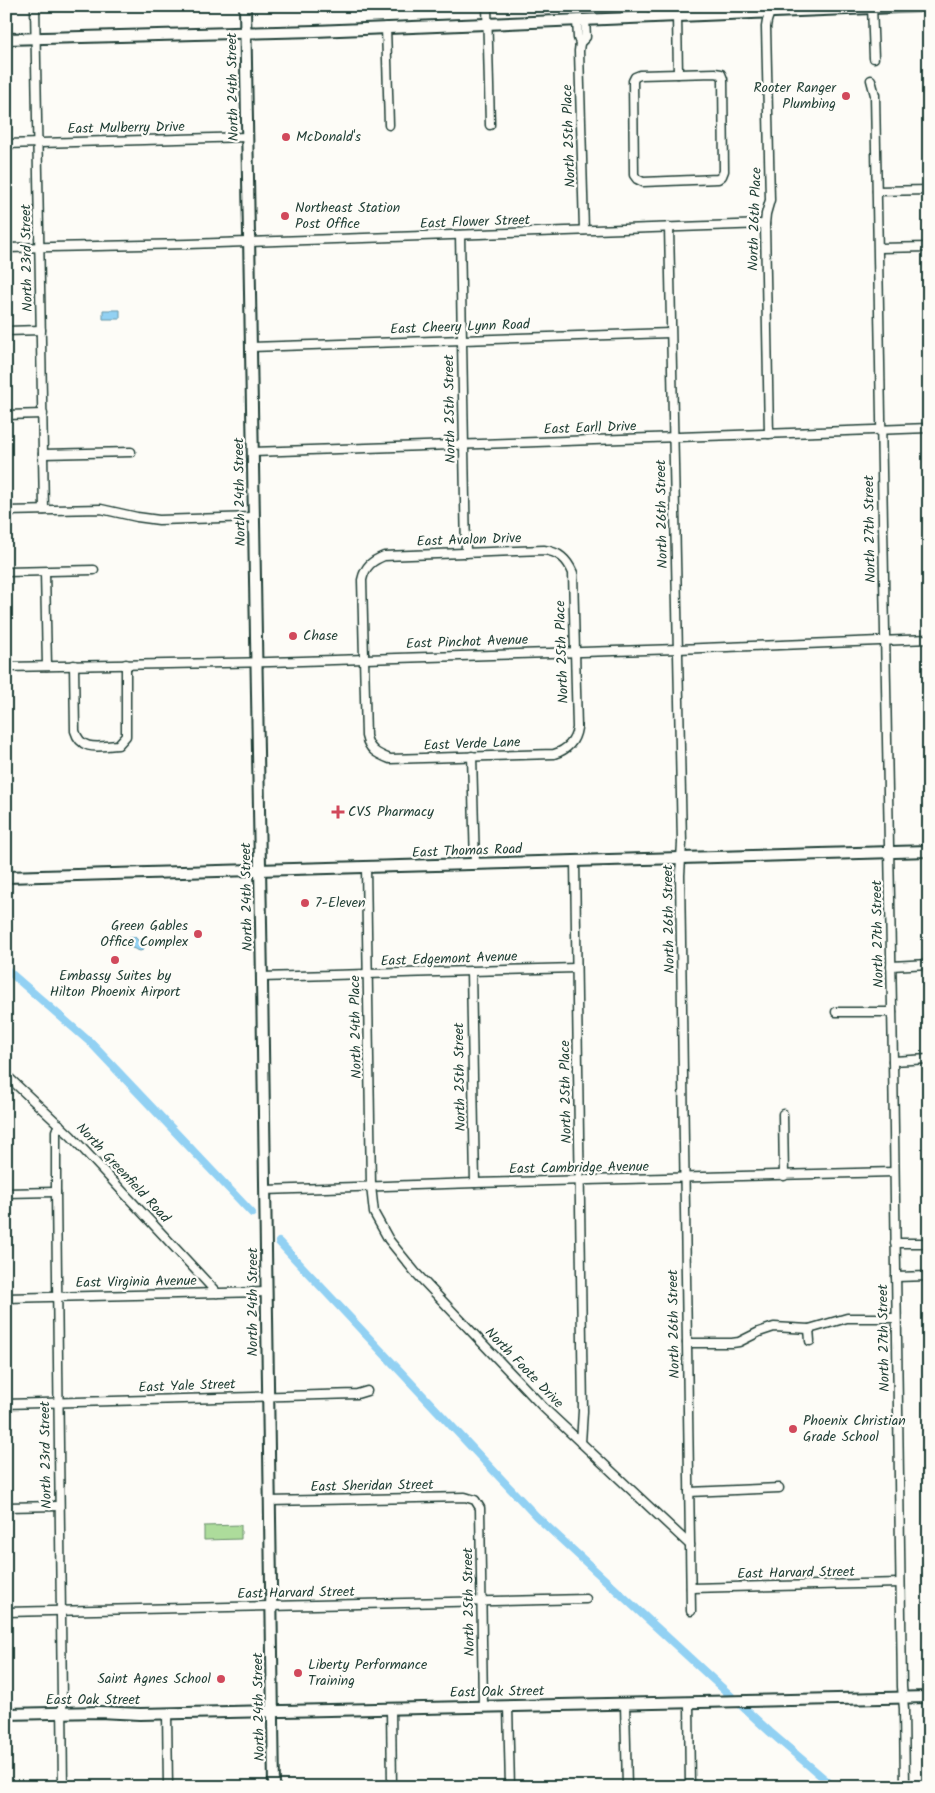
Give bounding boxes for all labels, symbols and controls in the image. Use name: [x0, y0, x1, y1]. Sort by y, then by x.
street label: North 24th Street: [221, 32, 245, 142]
place label: Rooter Ranger Plumbing: [753, 77, 837, 115]
street label: North 25th Place: [556, 83, 582, 188]
marker: Rooter Ranger Plumbing: [840, 90, 852, 102]
street label: East Mulberry Drive: [67, 116, 186, 140]
place label: McDonald's: [296, 126, 361, 148]
marker: McDonald's: [280, 131, 292, 143]
street label: North 26th Place: [742, 166, 768, 271]
place label: Northeast Station Post Office: [295, 197, 400, 235]
street label: North 23rd Street: [15, 203, 39, 312]
street label: East Flower Street: [419, 209, 531, 235]
marker: Northeast Station Post Office: [279, 210, 291, 222]
street label: East Cheery Lynn Road: [390, 314, 531, 340]
street label: North 25th Street: [438, 354, 462, 464]
street label: East Earll Drive: [543, 415, 637, 441]
street label: North 24th Street: [228, 437, 252, 547]
street label: North 26th Street: [650, 459, 674, 569]
street label: North 27th Street: [858, 474, 882, 583]
street label: East Avalon Drive: [416, 527, 522, 553]
street label: North 25th Place: [549, 599, 575, 704]
place label: Chase: [303, 625, 338, 647]
street label: East Pinchot Avenue: [405, 629, 529, 655]
marker: Chase: [287, 630, 299, 642]
street label: East Verde Lane: [423, 731, 522, 757]
place label: CVS Pharmacy: [348, 801, 434, 823]
marker: CVS Pharmacy: [332, 806, 344, 818]
street label: East Thomas Road: [411, 838, 524, 864]
street label: North 24th Street: [235, 842, 259, 952]
street label: North 26th Street: [657, 864, 681, 974]
street label: North 27th Street: [866, 879, 890, 988]
place label: 7-Eleven: [315, 892, 365, 914]
marker: 7-Eleven: [299, 897, 311, 909]
place label: Green Gables Office Complex: [100, 915, 189, 953]
marker: Green Gables Office Complex: [192, 928, 204, 940]
street label: East Edgemont Avenue: [380, 946, 519, 972]
marker: Embassy Suites by Hilton Phoenix Airport: [109, 954, 121, 966]
place label: Embassy Suites by Hilton Phoenix Airport: [50, 965, 181, 1003]
street label: North 24th Place: [344, 974, 368, 1079]
street label: North 25th Street: [448, 1022, 472, 1132]
street label: North 25th Place: [554, 1039, 578, 1144]
street label: North Greenfield Road: [71, 1118, 176, 1229]
street label: East Cambridge Avenue: [509, 1156, 650, 1180]
street label: North 24th Street: [242, 1247, 264, 1356]
street label: North 26th Street: [662, 1269, 686, 1379]
street label: East Virginia Avenue: [75, 1270, 198, 1294]
street label: North 27th Street: [872, 1283, 896, 1392]
street label: North Foote Drive: [479, 1322, 569, 1414]
street label: East Yale Street: [138, 1373, 237, 1399]
street label: North 23rd Street: [34, 1400, 58, 1509]
place label: Phoenix Christian Grade School: [803, 1410, 906, 1448]
marker: Phoenix Christian Grade School: [787, 1423, 799, 1435]
street label: East Sheridan Street: [310, 1474, 434, 1498]
street label: North 25th Street: [457, 1547, 481, 1657]
street label: East Harvard Street: [737, 1561, 856, 1585]
street label: East Harvard Street: [237, 1581, 356, 1605]
street label: North 24th Street: [247, 1652, 271, 1762]
place label: Liberty Performance Training: [308, 1654, 428, 1692]
marker: Liberty Performance Training: [292, 1667, 304, 1679]
place label: Saint Agnes School: [97, 1668, 212, 1690]
marker: Saint Agnes School: [215, 1673, 227, 1685]
street label: East Oak Street: [450, 1680, 545, 1704]
street label: East Oak Street: [46, 1689, 141, 1711]

